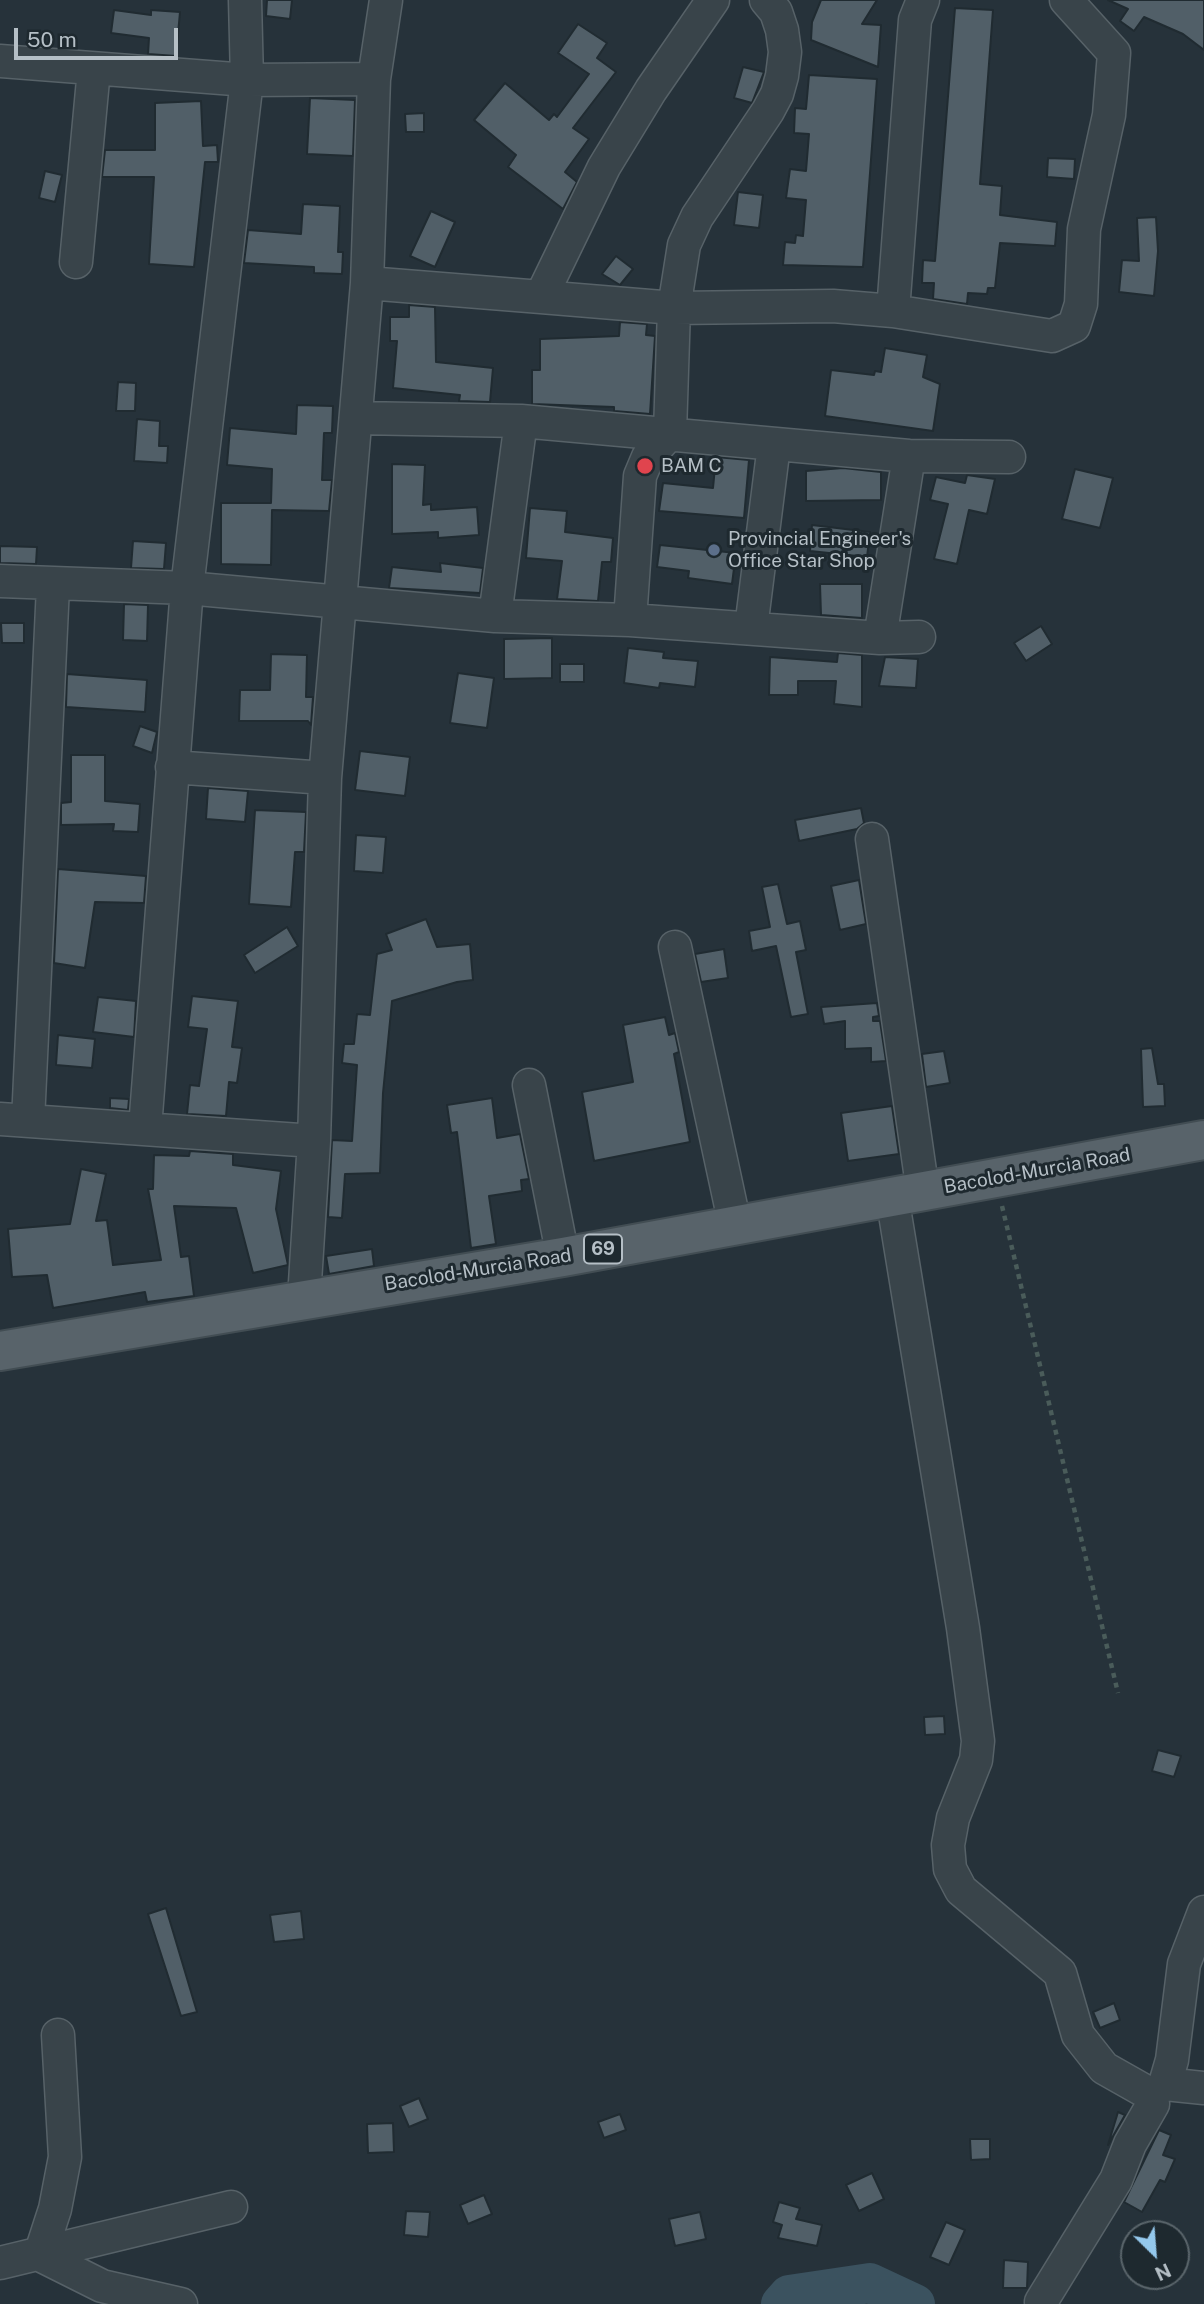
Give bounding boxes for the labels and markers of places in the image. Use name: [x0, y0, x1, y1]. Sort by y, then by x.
place label: BAM C: [661, 455, 722, 477]
marker: BAM C: [635, 456, 655, 476]
place label: Provincial Engineer's Office Star Shop: [728, 528, 911, 572]
marker: Provincial Engineer's Office Star Shop: [706, 542, 722, 558]

